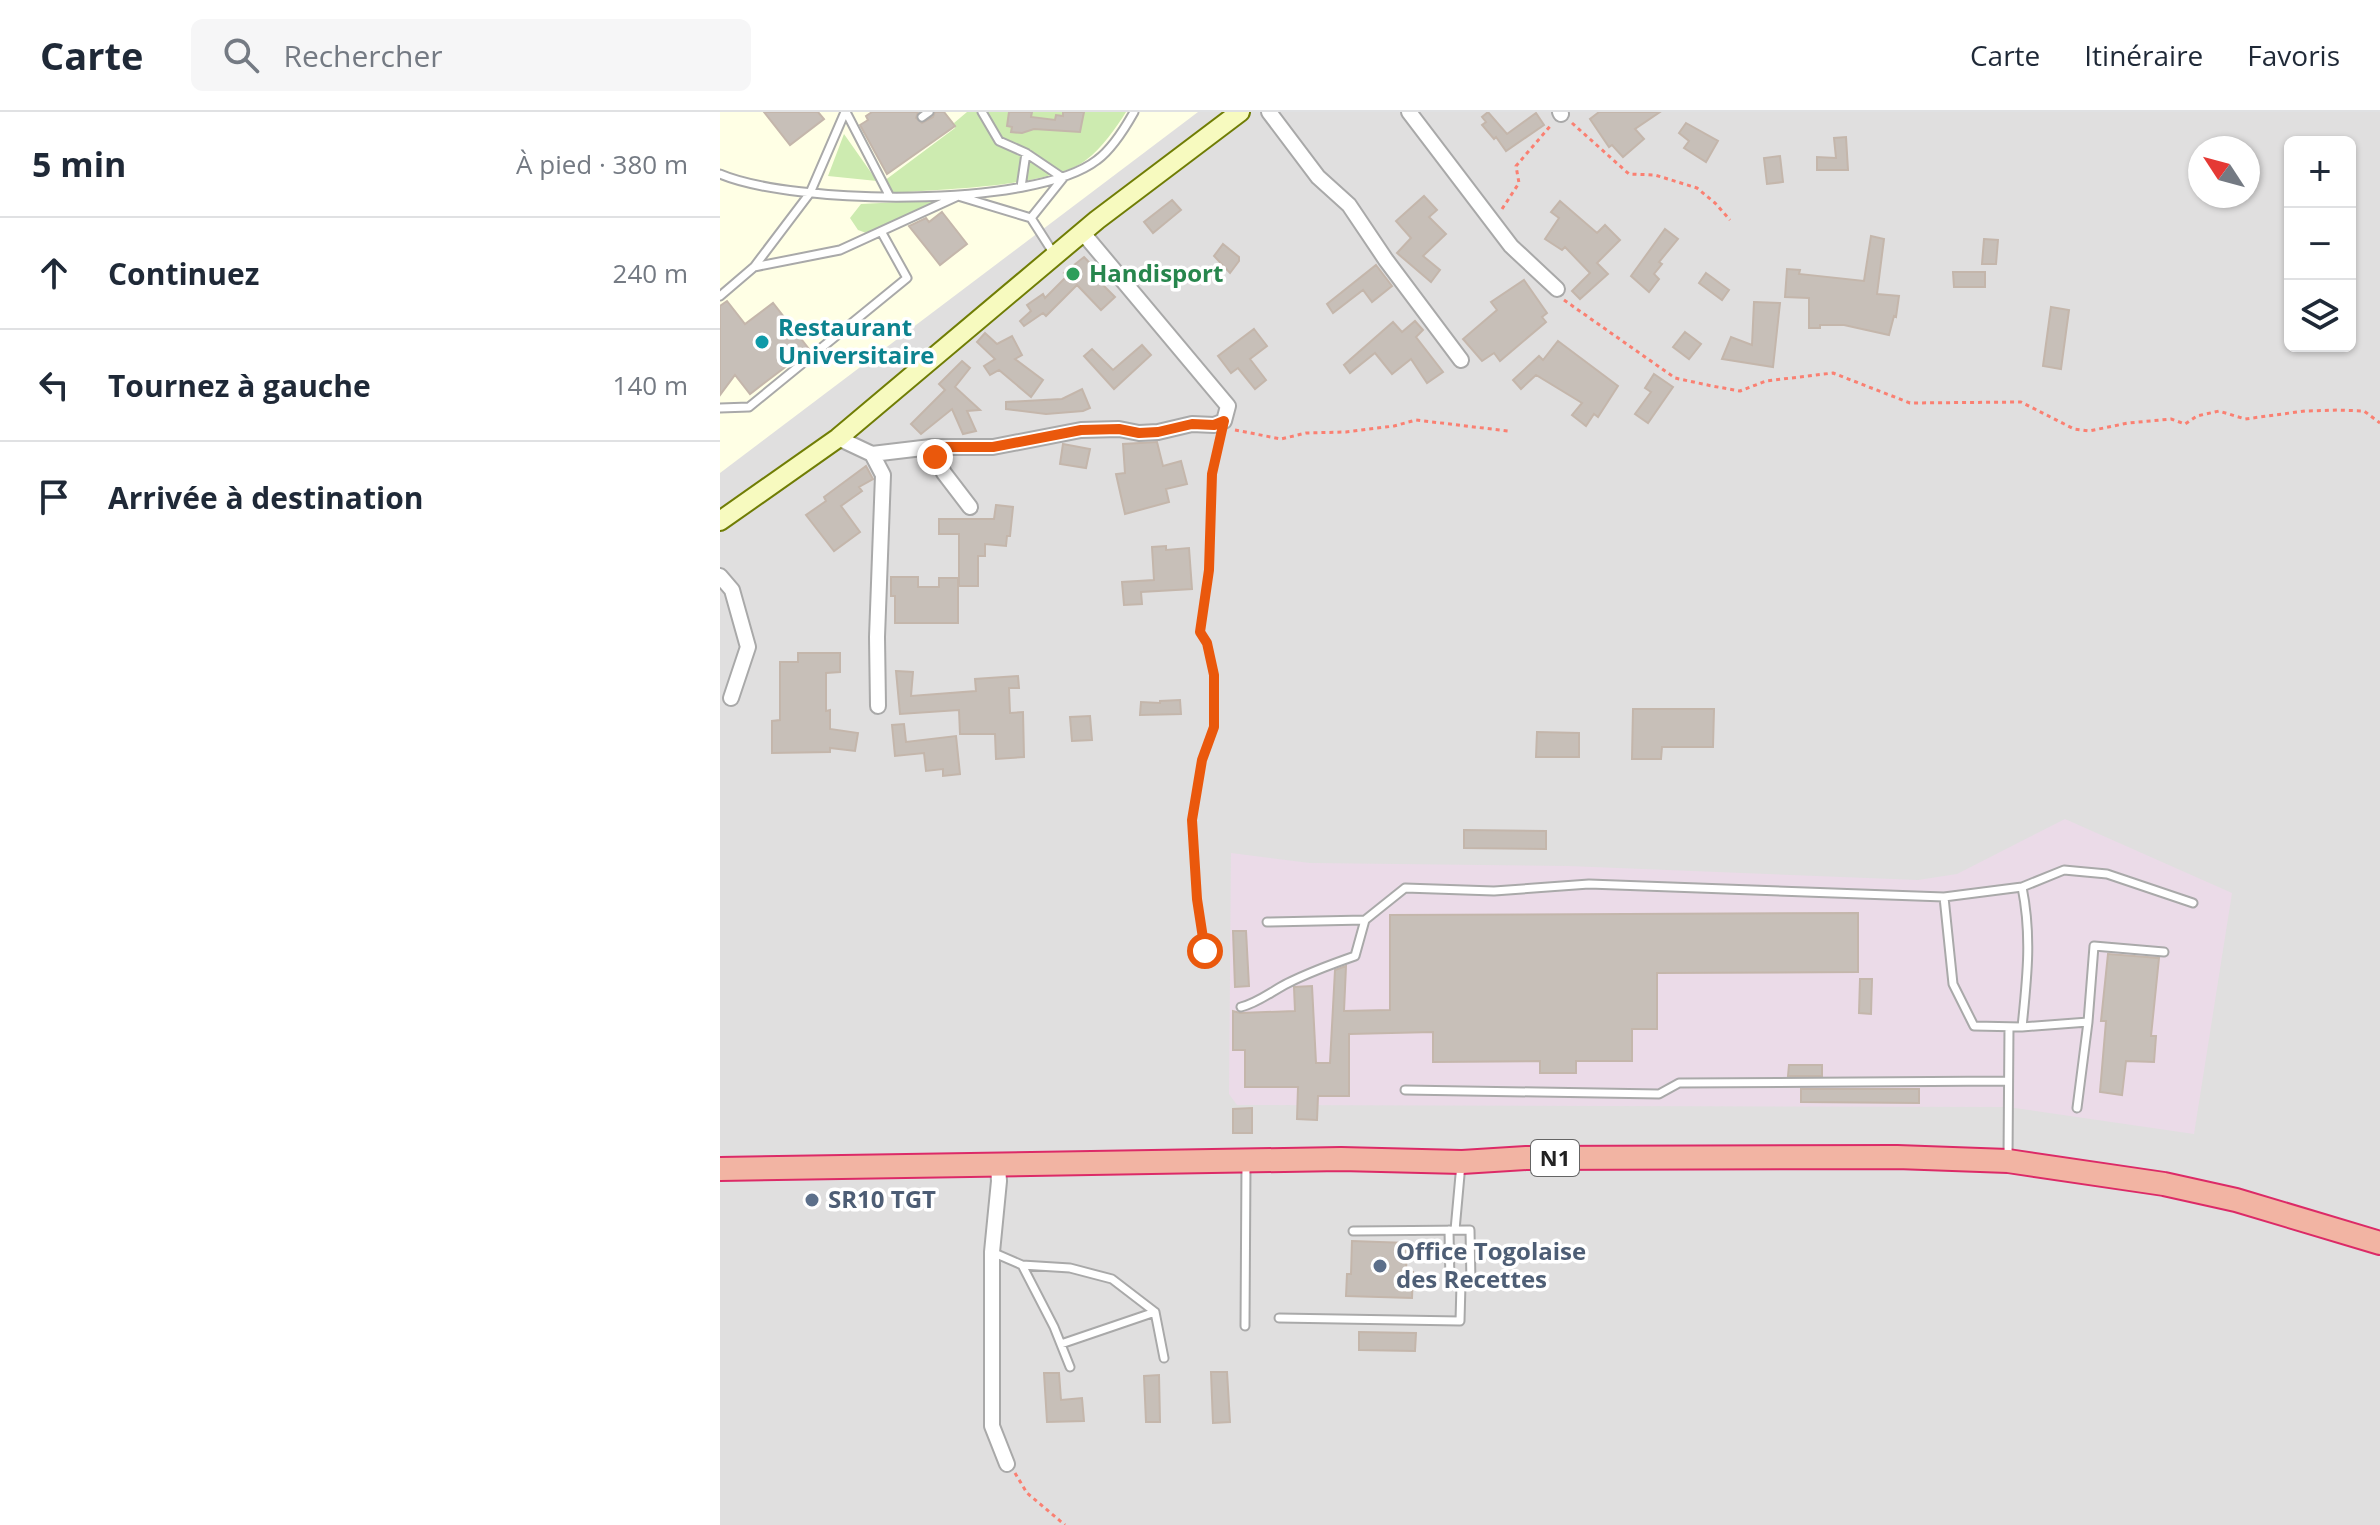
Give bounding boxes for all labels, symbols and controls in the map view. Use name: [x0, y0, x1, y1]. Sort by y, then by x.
search box: [191, 19, 751, 91]
text: Carte: [40, 29, 143, 81]
icon: search: [219, 33, 263, 77]
text: Rechercher: [283, 35, 443, 76]
text: Carte: [1970, 36, 2040, 74]
text: Itinéraire: [2084, 36, 2203, 74]
text: Favoris: [2247, 36, 2340, 74]
north arrow: [2188, 136, 2260, 208]
map controls: [2284, 136, 2356, 352]
button: +: [2284, 136, 2356, 208]
text: 5 min: [32, 141, 126, 187]
text: À pied · 380 m: [516, 146, 688, 182]
button: −: [2284, 208, 2356, 280]
icon: ahead: [32, 251, 76, 295]
text: Continuez: [108, 253, 259, 294]
text: 240 m: [613, 255, 688, 291]
place label: Handisport: [1089, 256, 1223, 289]
marker: Handisport: [1064, 265, 1082, 283]
button: layers: [2284, 280, 2356, 352]
place label: Restaurant Universitaire: [778, 310, 935, 371]
marker: Restaurant Universitaire: [753, 333, 771, 351]
icon: left: [32, 363, 76, 407]
text: Tournez à gauche: [108, 365, 371, 406]
text: 140 m: [613, 367, 688, 403]
route end: [917, 439, 953, 475]
icon: arrive: [32, 475, 76, 519]
text: Arrivée à destination: [108, 477, 423, 518]
route start: [1187, 933, 1223, 969]
road number: N1: [1531, 1140, 1579, 1176]
place label: SR10 TGT: [828, 1182, 936, 1215]
marker: SR10 TGT: [803, 1191, 821, 1209]
place label: Office Togolaise des Recettes: [1396, 1234, 1586, 1295]
marker: Office Togolaise des Recettes: [1371, 1257, 1389, 1275]

